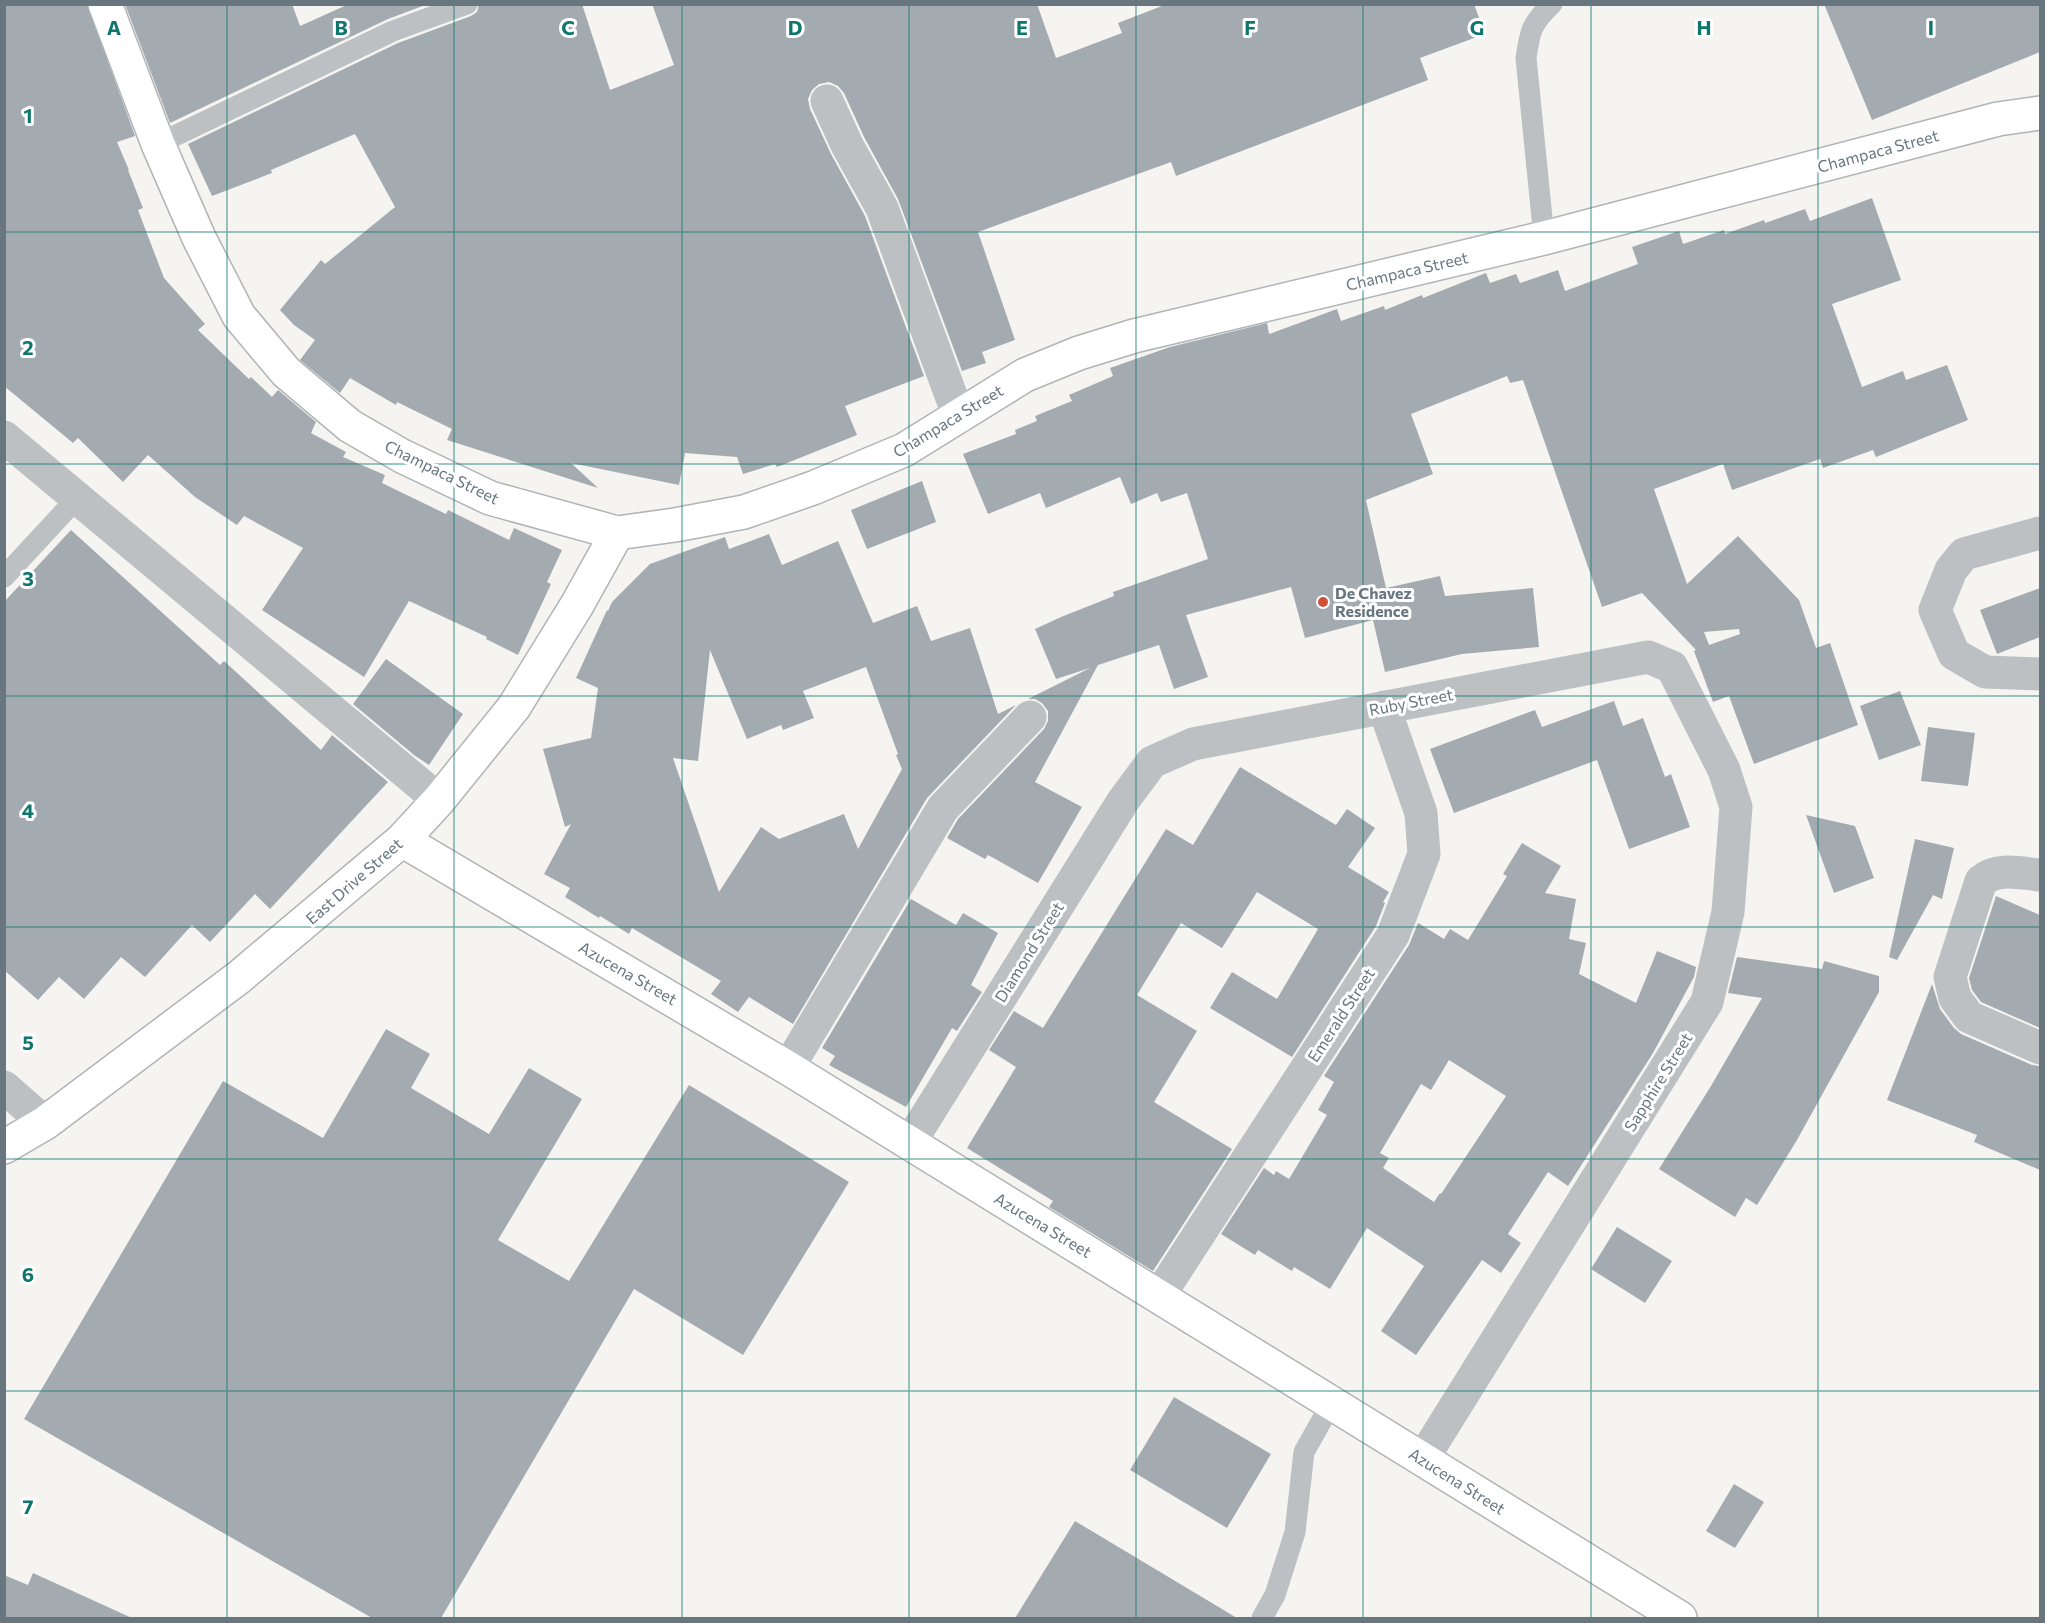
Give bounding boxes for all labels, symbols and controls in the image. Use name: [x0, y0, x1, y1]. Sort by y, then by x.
text: A: [107, 15, 121, 39]
text: B: [334, 15, 348, 39]
text: C: [561, 15, 575, 39]
text: D: [788, 15, 802, 39]
text: E: [1016, 15, 1028, 39]
text: F: [1244, 15, 1256, 39]
text: G: [1470, 15, 1484, 39]
text: H: [1697, 15, 1712, 39]
text: I: [1928, 15, 1934, 39]
text: 1: [23, 103, 33, 127]
street label: Champaca Street: [1815, 125, 1941, 176]
street label: Champaca Street: [1344, 247, 1470, 294]
text: 2: [22, 335, 34, 359]
street label: Champaca Street: [889, 380, 1007, 461]
street label: Champaca Street: [382, 436, 503, 508]
text: 3: [22, 566, 34, 590]
place label: De Chavez Residence: [1335, 583, 1412, 620]
marker: De Chavez Residence: [1316, 595, 1330, 609]
street label: Ruby Street: [1367, 684, 1455, 719]
text: 4: [22, 798, 34, 822]
street label: East Drive Street: [302, 833, 406, 928]
street label: Diamond Street: [990, 898, 1067, 1005]
street label: Azucena Street: [576, 937, 681, 1009]
street label: Emerald Street: [1303, 964, 1378, 1065]
street label: Sapphire Street: [1620, 1029, 1696, 1135]
text: 5: [22, 1030, 34, 1054]
street label: Azucena Street: [991, 1188, 1096, 1261]
text: 6: [22, 1262, 34, 1286]
street label: Azucena Street: [1406, 1443, 1509, 1518]
text: 7: [23, 1494, 34, 1518]

